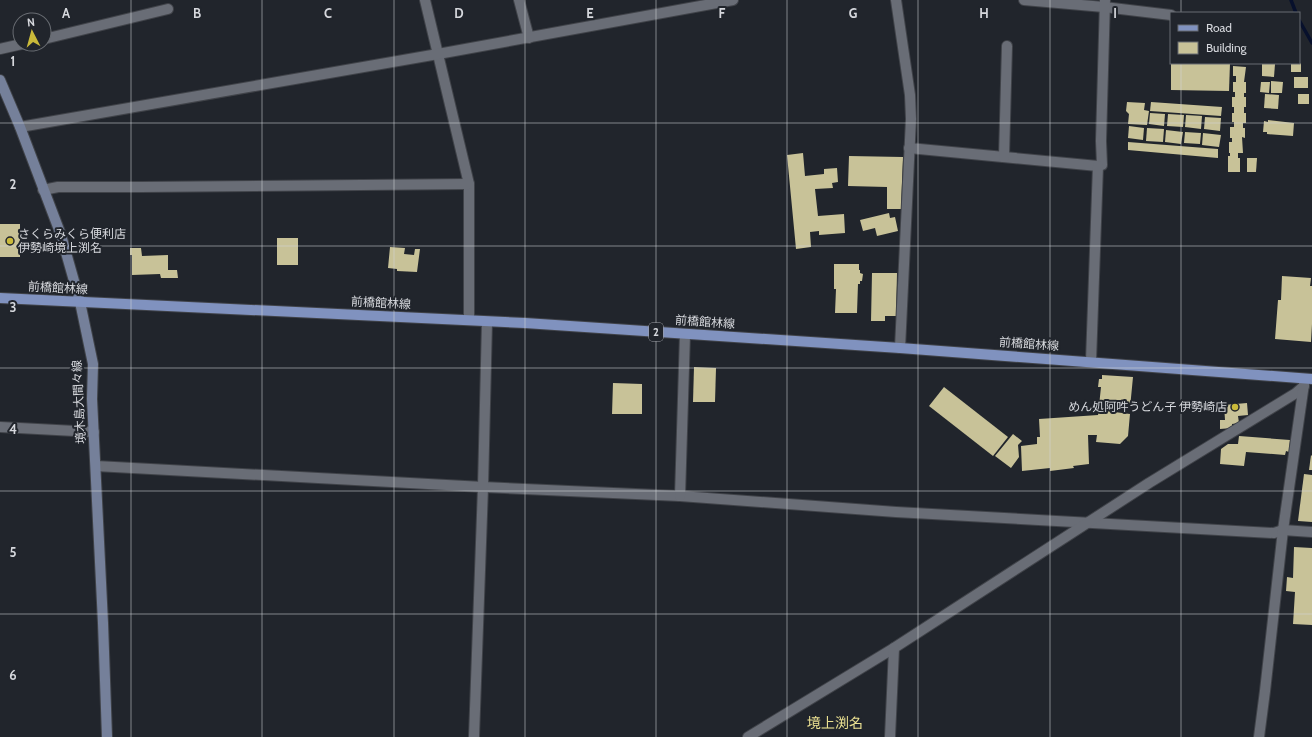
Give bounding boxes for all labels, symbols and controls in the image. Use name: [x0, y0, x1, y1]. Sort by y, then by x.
text: A: [62, 5, 71, 21]
text: B: [193, 5, 201, 21]
text: C: [324, 5, 332, 21]
text: D: [454, 5, 464, 21]
text: E: [586, 5, 594, 21]
text: F: [719, 5, 726, 21]
text: G: [849, 5, 858, 21]
text: H: [979, 5, 989, 21]
text: I: [1113, 5, 1117, 21]
north arrow: [12, 12, 52, 52]
legend: [1170, 12, 1300, 64]
text: N: [26, 15, 36, 29]
text: Road: [1206, 20, 1232, 35]
text: Building: [1206, 40, 1248, 55]
text: 1: [11, 53, 15, 69]
text: 2: [10, 176, 17, 192]
place label: さくらみくら便利店 伊勢崎境上渕名: [18, 226, 126, 255]
marker: さくらみくら便利店 伊勢崎境上渕名: [5, 236, 15, 246]
street label: 前橋館林線: [28, 278, 88, 297]
street label: 前橋館林線: [351, 293, 411, 312]
text: 3: [9, 299, 17, 315]
street label: 前橋館林線: [675, 312, 735, 331]
road number: 2: [649, 323, 663, 341]
street label: 前橋館林線: [999, 334, 1059, 353]
street label: 境木島大間々線: [69, 360, 88, 444]
place label: めん処阿吽うどん子 伊勢崎店: [1068, 399, 1227, 414]
marker: めん処阿吽うどん子 伊勢崎店: [1230, 402, 1240, 412]
text: 4: [9, 421, 17, 437]
text: 5: [10, 544, 17, 560]
text: 6: [9, 667, 17, 683]
district label: 境上渕名: [807, 714, 863, 732]

